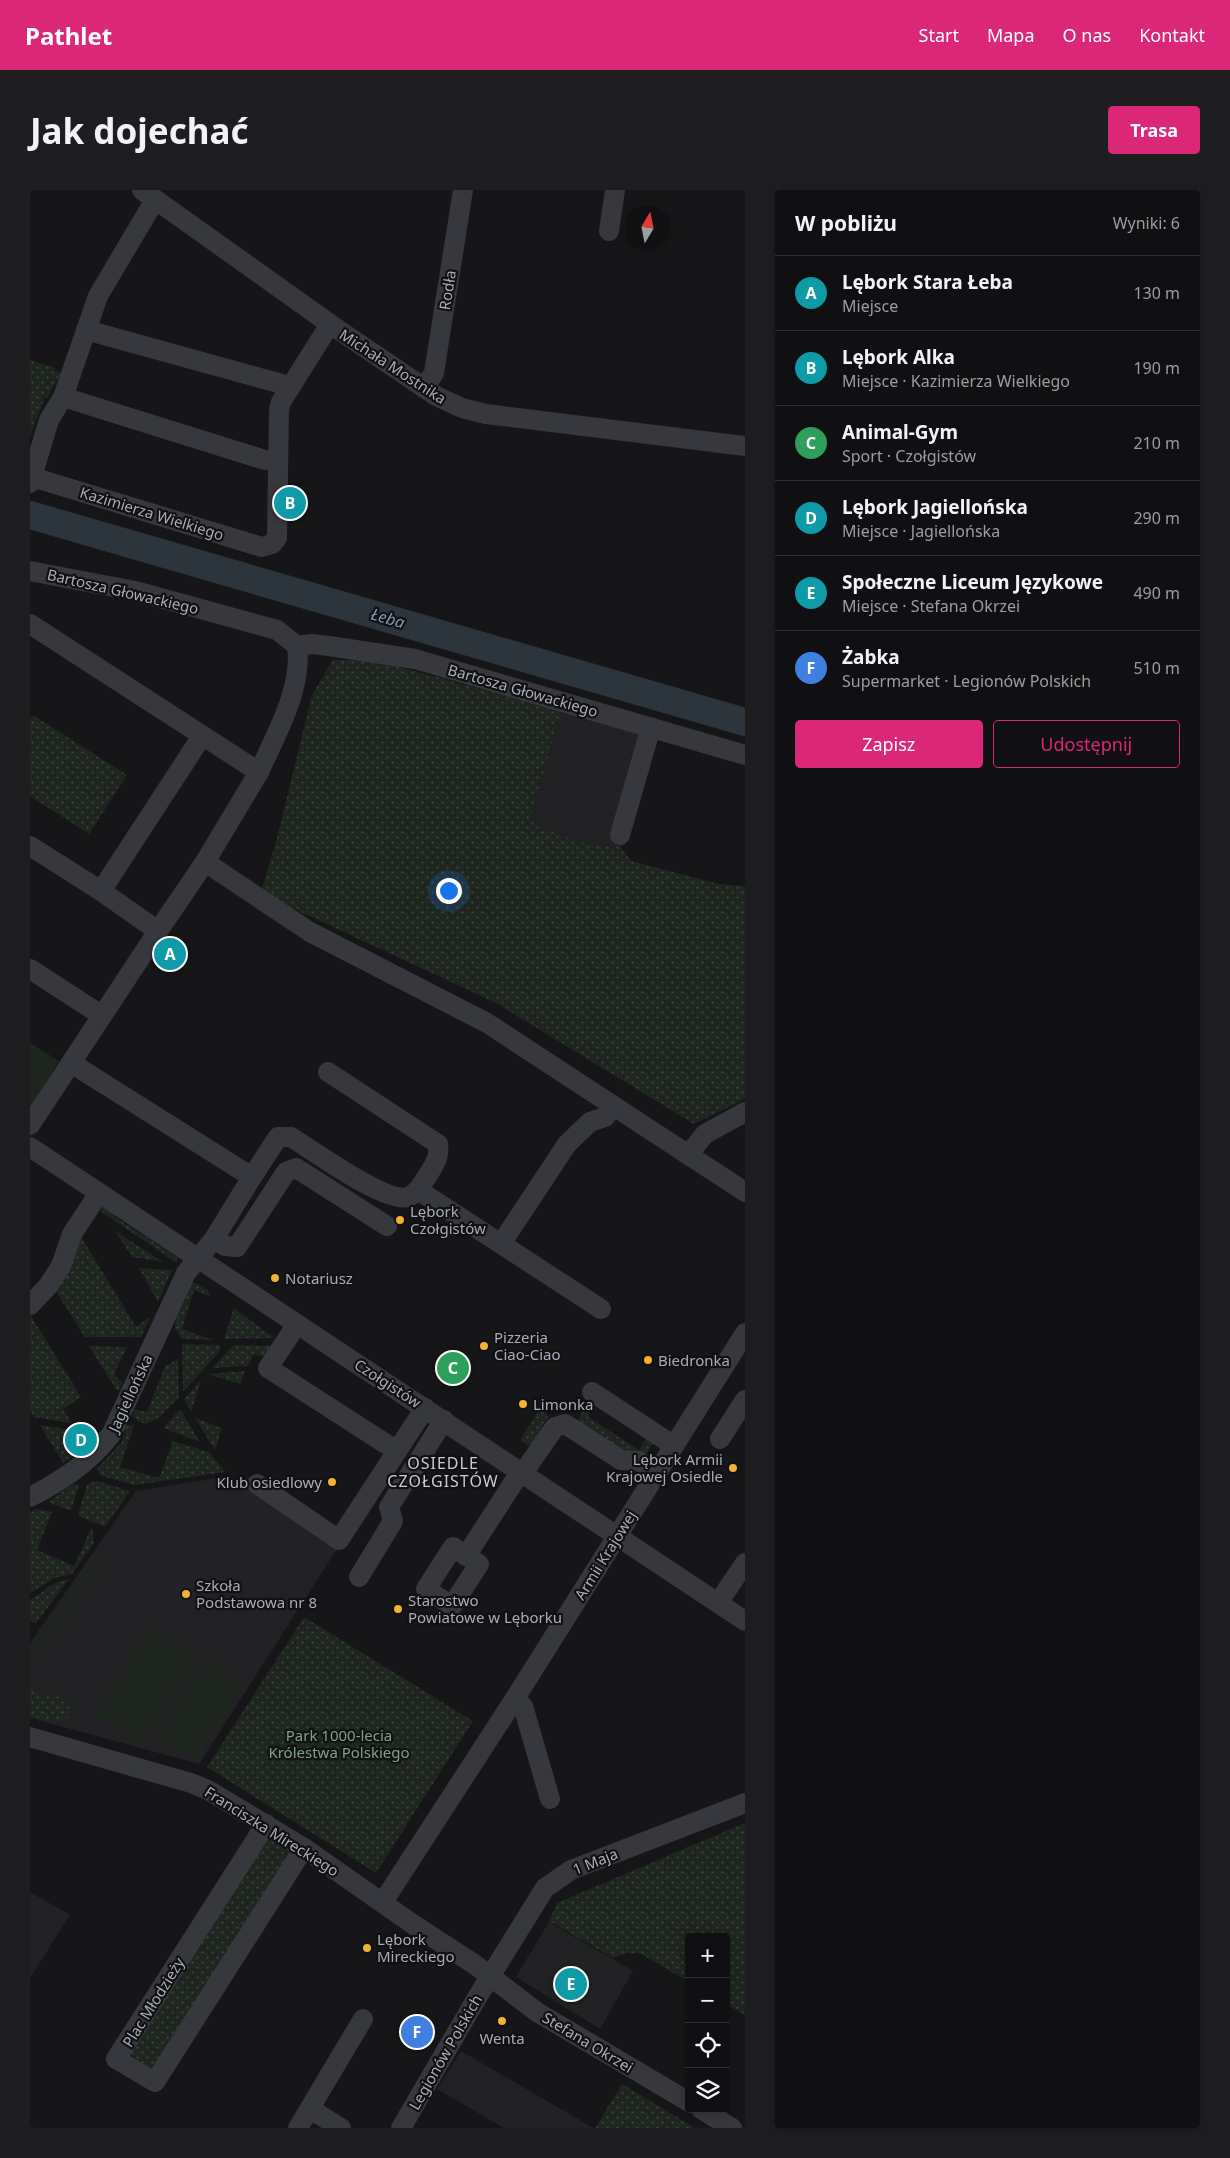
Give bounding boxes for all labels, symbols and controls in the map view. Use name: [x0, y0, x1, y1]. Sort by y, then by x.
text: Pathlet: [25, 19, 112, 52]
text: Start: [919, 23, 959, 47]
text: Mapa: [987, 23, 1035, 47]
text: O nas: [1063, 23, 1111, 47]
text: Kontakt: [1139, 23, 1205, 47]
button: Trasa: [1108, 106, 1200, 154]
text: Jak dojechać: [30, 107, 249, 154]
north arrow: [625, 205, 670, 250]
text: W pobliżu: [795, 209, 897, 237]
text: Wyniki: 6: [1113, 212, 1180, 234]
street label: Rodła: [434, 269, 460, 311]
text: Lębork Stara Łeba: [842, 269, 1013, 295]
text: A: [805, 282, 817, 304]
text: 130 m: [1133, 282, 1180, 304]
text: Miejsce: [842, 295, 898, 317]
street label: Michała Mostnika: [336, 324, 450, 408]
text: Lębork Alka: [842, 344, 955, 370]
text: B: [806, 357, 816, 379]
text: 190 m: [1133, 357, 1180, 379]
text: Miejsce · Kazimierza Wielkiego: [842, 370, 1070, 392]
text: Animal-Gym: [842, 419, 958, 445]
text: C: [806, 432, 816, 454]
text: 210 m: [1133, 432, 1180, 454]
text: Sport · Czołgistów: [842, 445, 976, 467]
street label: Kazimierza Wielkiego: [78, 482, 226, 544]
pin: B: [274, 484, 306, 522]
text: Lębork Jagiellońska: [842, 494, 1028, 520]
text: D: [805, 507, 817, 529]
text: 290 m: [1133, 507, 1180, 529]
text: Miejsce · Jagiellońska: [842, 520, 1000, 542]
street label: Bartosza Głowackiego: [45, 564, 201, 618]
text: Społeczne Liceum Językowe: [842, 569, 1103, 595]
text: E: [807, 582, 815, 604]
text: 490 m: [1133, 582, 1180, 604]
text: Miejsce · Stefana Okrzei: [842, 595, 1020, 617]
water label: Łeba: [369, 603, 407, 633]
text: Żabka: [842, 644, 900, 670]
text: F: [807, 657, 815, 679]
text: 510 m: [1133, 657, 1180, 679]
street label: Bartosza Głowackiego: [446, 659, 600, 721]
text: Supermarket · Legionów Polskich: [842, 670, 1091, 692]
button: Zapisz: [795, 720, 983, 768]
button: Udostępnij: [993, 720, 1180, 768]
your location: [436, 878, 462, 904]
pin: A: [154, 935, 186, 973]
place label: Lębork Czołgistów: [410, 1201, 486, 1238]
marker: Lębork Czołgistów: [394, 1214, 406, 1226]
place label: Notariusz: [285, 1268, 353, 1288]
marker: Notariusz: [269, 1272, 281, 1284]
place label: Pizzeria Ciao-Ciao: [494, 1327, 561, 1364]
marker: Pizzeria Ciao-Ciao: [478, 1340, 490, 1352]
pin: C: [437, 1349, 469, 1387]
place label: Biedronka: [658, 1350, 730, 1370]
street label: Jagiellońska: [102, 1351, 157, 1437]
street label: Czołgistów: [351, 1354, 425, 1412]
marker: Biedronka: [642, 1354, 654, 1366]
place label: Limonka: [533, 1394, 594, 1414]
marker: Limonka: [517, 1398, 529, 1410]
pin: D: [65, 1421, 97, 1459]
place label: Lębork Armii Krajowej Osiedle: [606, 1449, 723, 1486]
district label: OSIEDLE CZOŁGISTÓW: [387, 1452, 499, 1492]
marker: Lębork Armii Krajowej Osiedle: [727, 1462, 739, 1474]
place label: Klub osiedlowy: [217, 1472, 322, 1492]
marker: Klub osiedlowy: [326, 1476, 338, 1488]
street label: Armii Krajowej: [570, 1507, 640, 1603]
place label: Szkoła Podstawowa nr 8: [196, 1575, 317, 1612]
marker: Szkoła Podstawowa nr 8: [180, 1588, 192, 1600]
place label: Starostwo Powiatowe w Lęborku: [408, 1590, 562, 1627]
marker: Starostwo Powiatowe w Lęborku: [392, 1603, 404, 1615]
park label: Park 1000-lecia Królestwa Polskiego: [268, 1725, 410, 1762]
street label: Franciszka Mireckiego: [201, 1782, 343, 1880]
street label: 1 Maja: [570, 1843, 620, 1879]
place label: Lębork Mireckiego: [377, 1929, 455, 1966]
map controls: [685, 1933, 730, 2113]
button: +: [685, 1933, 730, 1978]
marker: Lębork Mireckiego: [361, 1942, 373, 1954]
street label: Plac Młodzieży: [117, 1953, 189, 2051]
pin: E: [555, 1965, 587, 2003]
button: −: [685, 1978, 730, 2023]
street label: Legionów Polskich: [404, 1991, 486, 2113]
street label: Stefana Okrzei: [539, 2007, 637, 2077]
pin: F: [401, 2013, 433, 2051]
marker: Wenta: [496, 2015, 508, 2027]
button: locate: [685, 2023, 730, 2068]
place label: Wenta: [479, 2028, 525, 2048]
button: layers: [685, 2068, 730, 2113]

